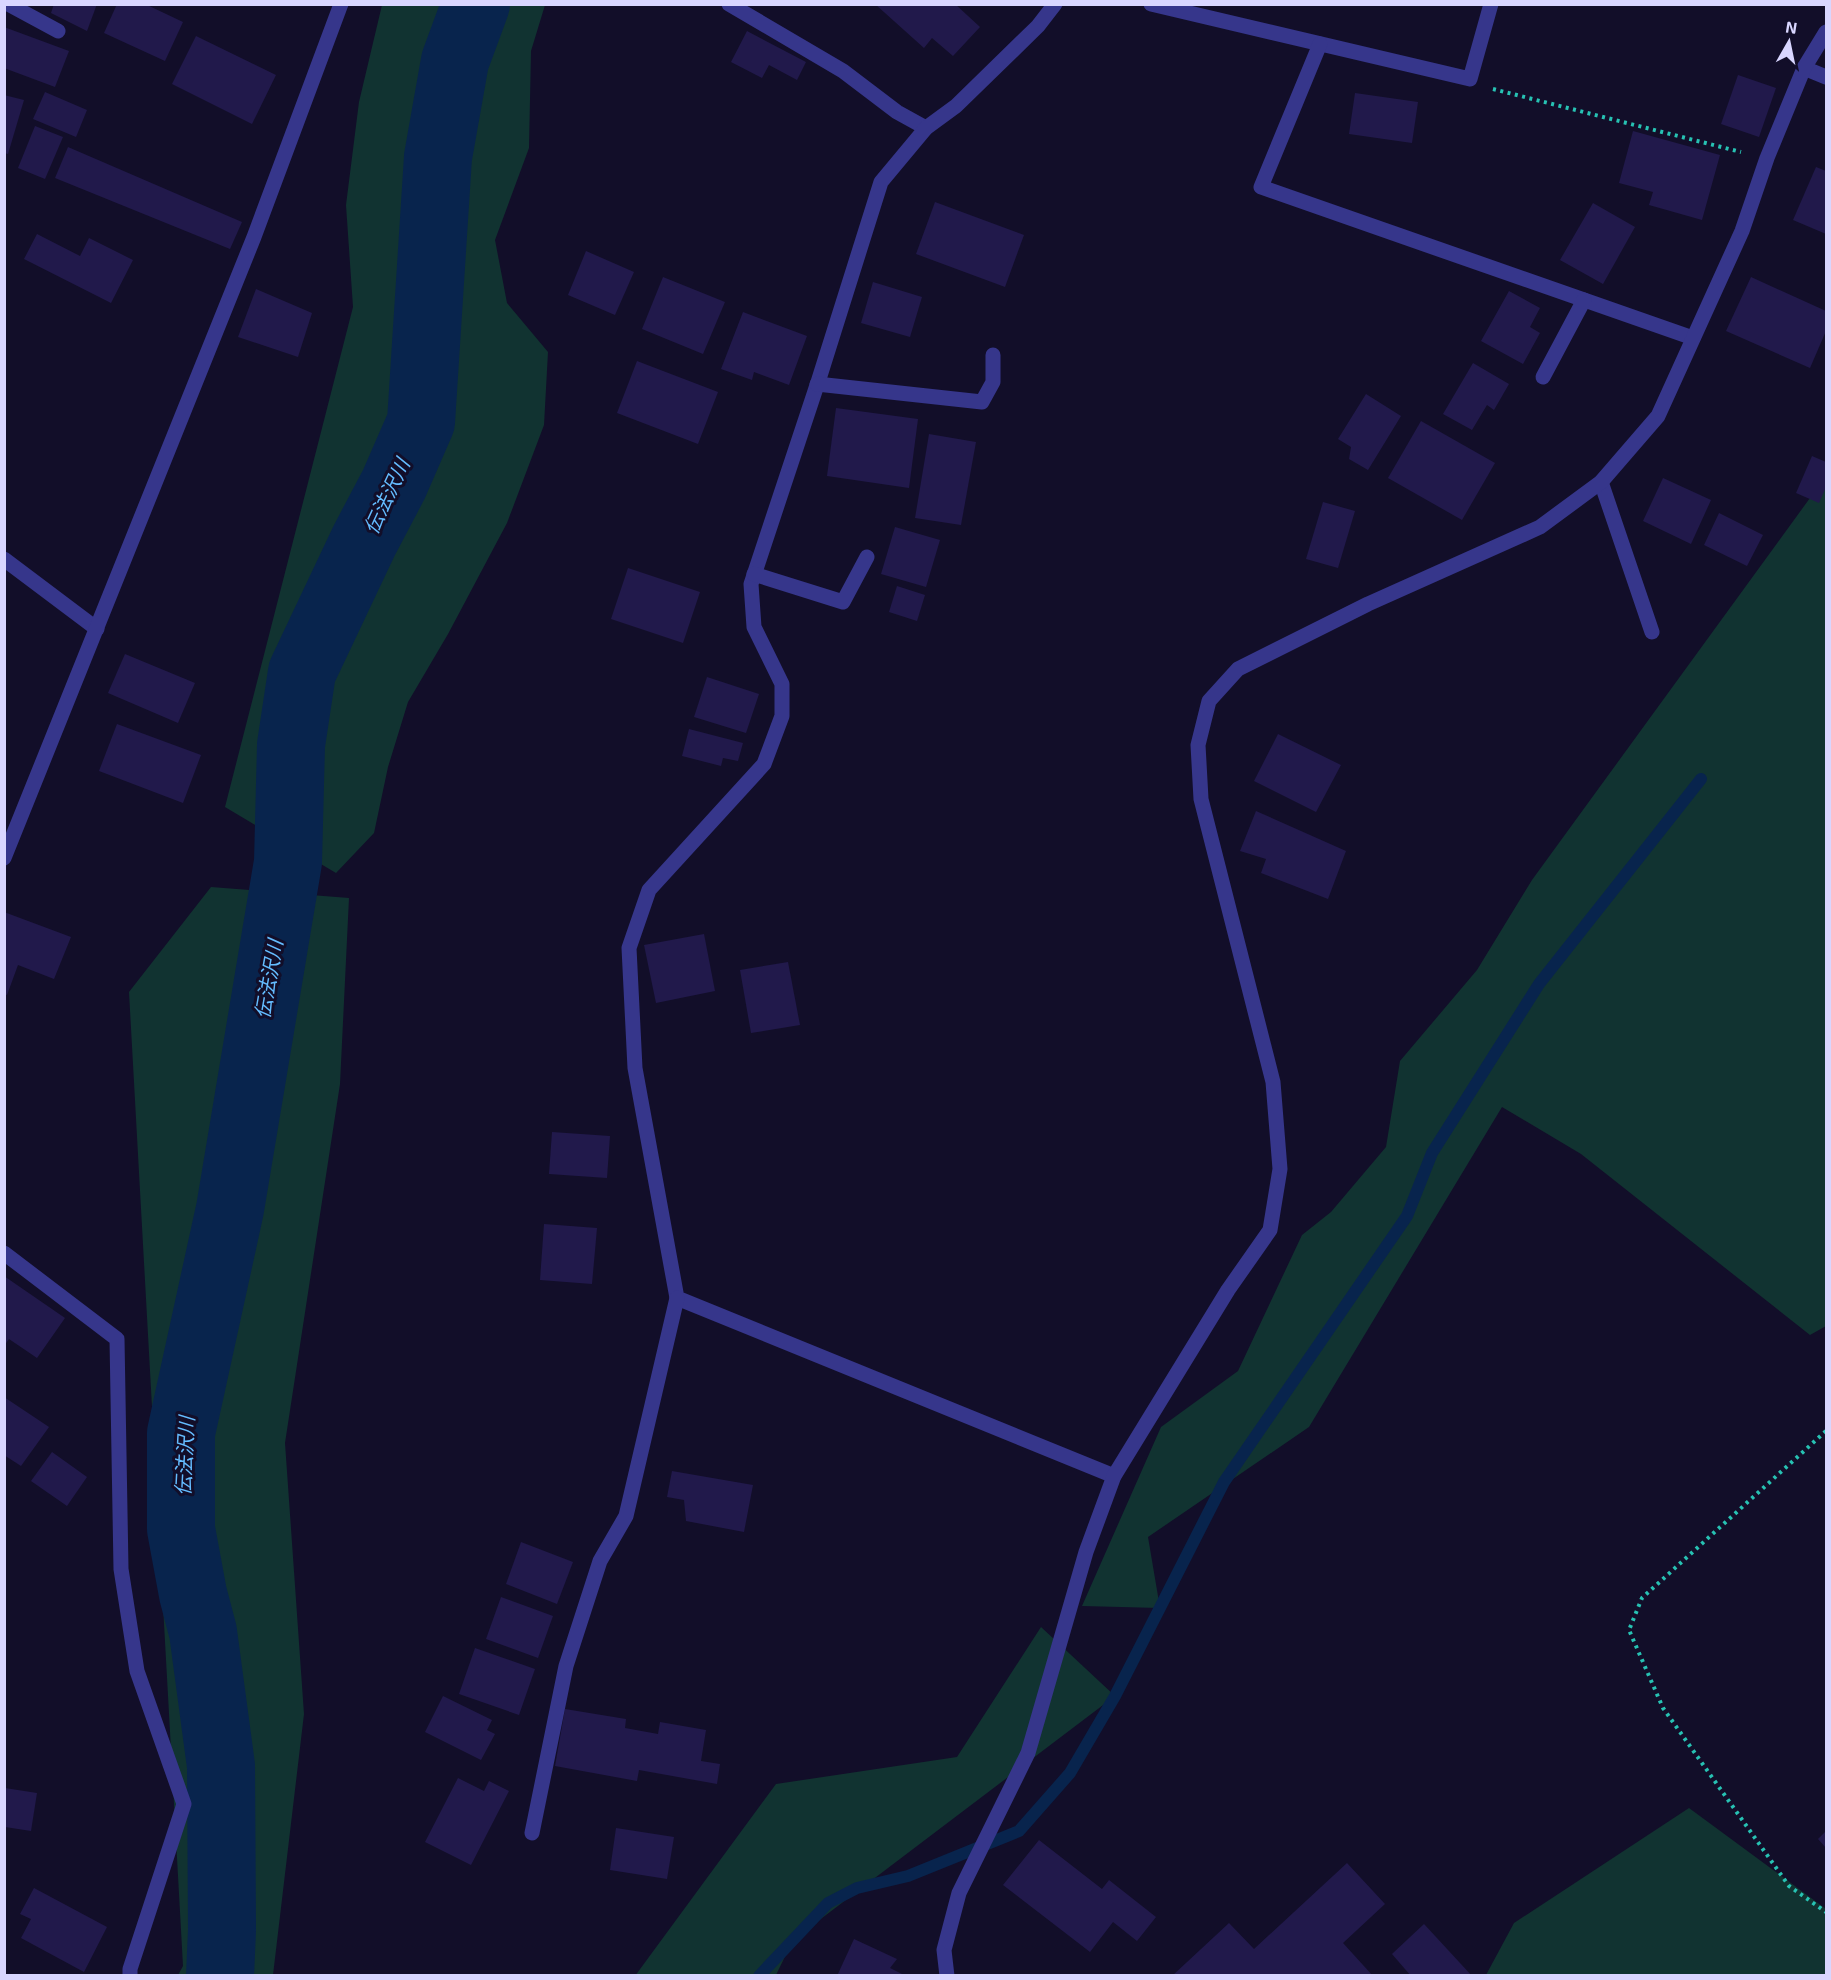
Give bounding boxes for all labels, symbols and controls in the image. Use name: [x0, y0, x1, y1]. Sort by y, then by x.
north arrow: [1759, 12, 1819, 72]
text: N: [1784, 16, 1799, 37]
water label: 伝法沢川: [358, 453, 415, 537]
water label: 伝法沢川: [249, 936, 287, 1020]
water label: 伝法沢川: [170, 1413, 198, 1497]

